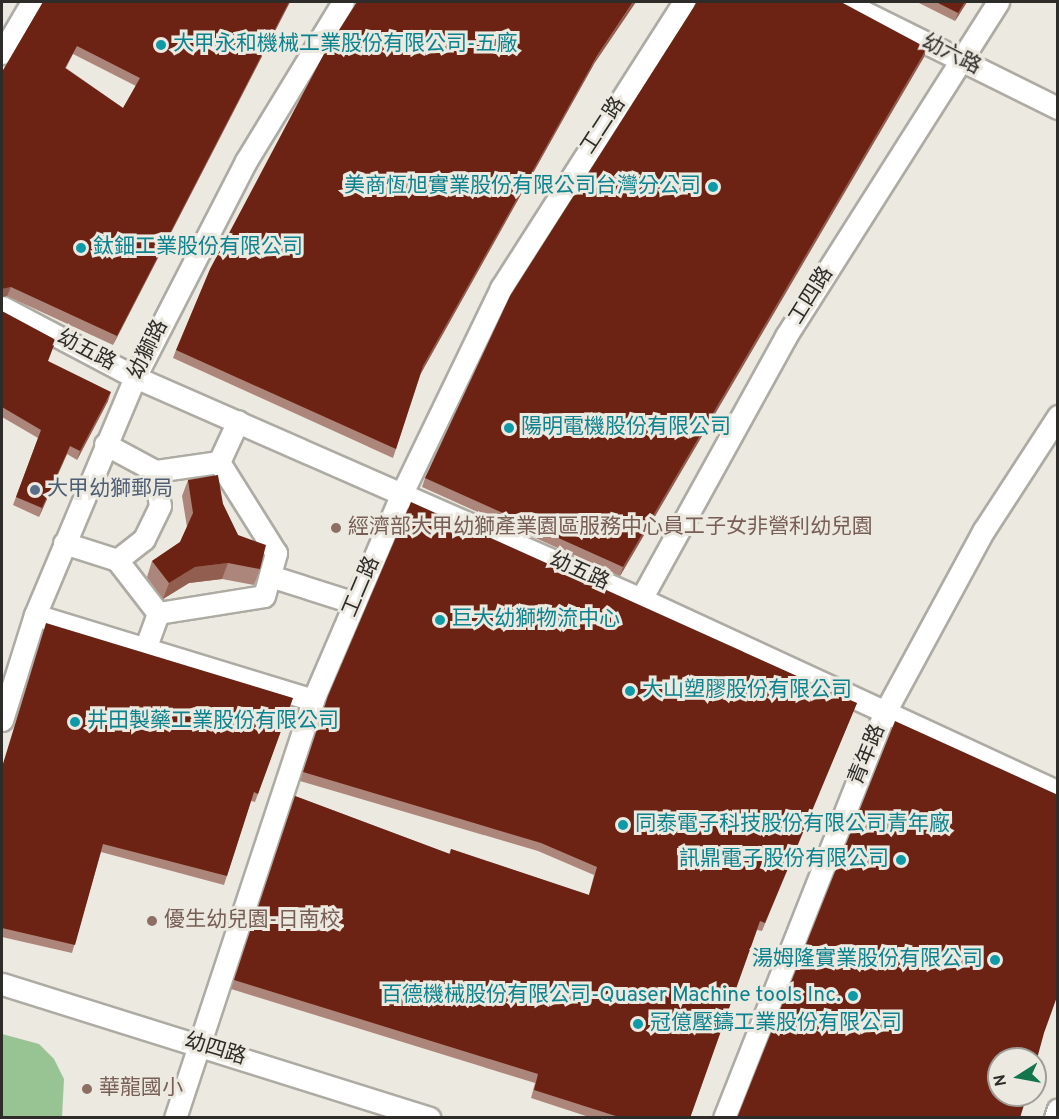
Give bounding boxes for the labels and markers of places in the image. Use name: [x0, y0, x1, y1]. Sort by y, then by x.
place label: 大甲永和機械工業股份有限公司-五廠: [173, 32, 517, 58]
marker: 大甲永和機械工業股份有限公司-五廠: [154, 38, 168, 52]
place label: 美商恆旭實業股份有限公司台灣分公司: [344, 174, 701, 200]
marker: 美商恆旭實業股份有限公司台灣分公司: [706, 180, 720, 194]
place label: 鈦鈿工業股份有限公司: [93, 235, 303, 261]
marker: 鈦鈿工業股份有限公司: [74, 241, 88, 255]
place label: 陽明電機股份有限公司: [521, 415, 731, 441]
marker: 陽明電機股份有限公司: [502, 421, 516, 435]
place label: 大甲幼獅郵局: [47, 477, 173, 503]
marker: 大甲幼獅郵局: [28, 483, 42, 497]
place label: 經濟部大甲幼獅產業園區服務中心員工子女非營利幼兒園: [348, 515, 873, 541]
marker: 經濟部大甲幼獅產業園區服務中心員工子女非營利幼兒園: [329, 521, 343, 535]
place label: 巨大幼獅物流中心: [452, 607, 620, 633]
marker: 巨大幼獅物流中心: [433, 613, 447, 627]
place label: 大山塑膠股份有限公司: [642, 678, 852, 704]
marker: 大山塑膠股份有限公司: [623, 684, 637, 698]
place label: 井田製藥工業股份有限公司: [87, 709, 339, 735]
marker: 井田製藥工業股份有限公司: [68, 715, 82, 729]
place label: 同泰電子科技股份有限公司青年廠: [635, 812, 950, 838]
marker: 同泰電子科技股份有限公司青年廠: [616, 818, 630, 832]
place label: 訊鼎電子股份有限公司: [679, 847, 889, 873]
marker: 訊鼎電子股份有限公司: [894, 853, 908, 867]
place label: 優生幼兒園-日南校: [164, 908, 340, 934]
marker: 優生幼兒園-日南校: [145, 914, 159, 928]
place label: 湯姆隆實業股份有限公司: [752, 947, 983, 973]
marker: 湯姆隆實業股份有限公司: [988, 953, 1002, 967]
place label: 百德機械股份有限公司-Quaser Machine tools Inc.: [381, 983, 841, 1009]
marker: 百德機械股份有限公司-Quaser Machine tools Inc.: [846, 989, 860, 1003]
place label: 冠億壓鑄工業股份有限公司: [650, 1011, 902, 1037]
marker: 冠億壓鑄工業股份有限公司: [631, 1017, 645, 1031]
place label: 華龍國小: [99, 1076, 183, 1102]
marker: 華龍國小: [80, 1082, 94, 1096]

